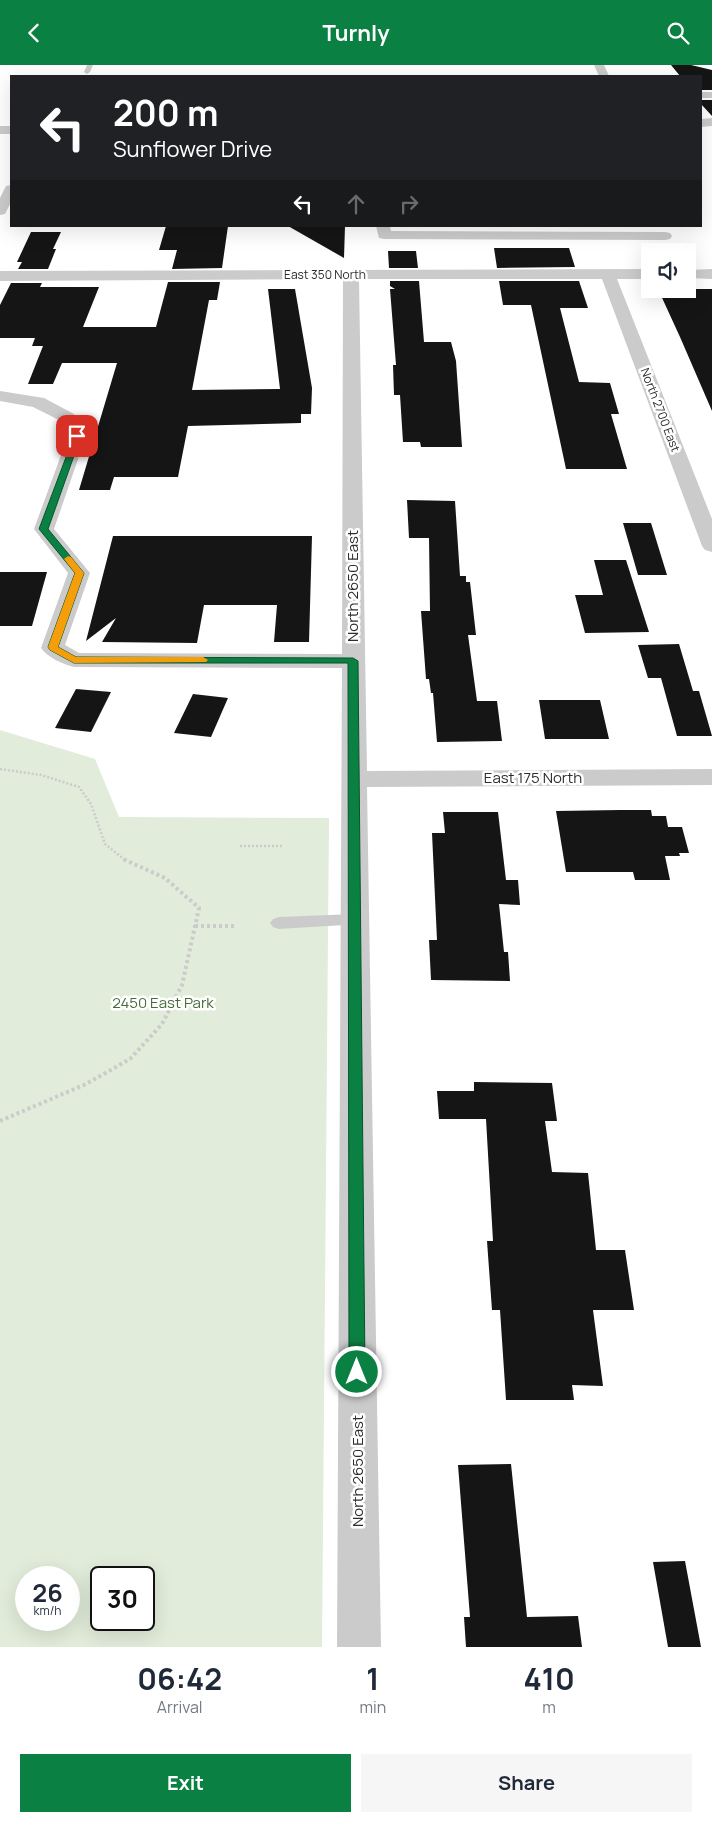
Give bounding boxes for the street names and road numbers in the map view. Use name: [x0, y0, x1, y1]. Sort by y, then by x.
street label: East 350 North: [284, 266, 366, 283]
street label: North 2700 East: [637, 365, 684, 454]
street label: North 2650 East: [342, 530, 363, 642]
street label: East 175 North: [484, 767, 582, 788]
street label: North 2650 East: [347, 1415, 368, 1527]

